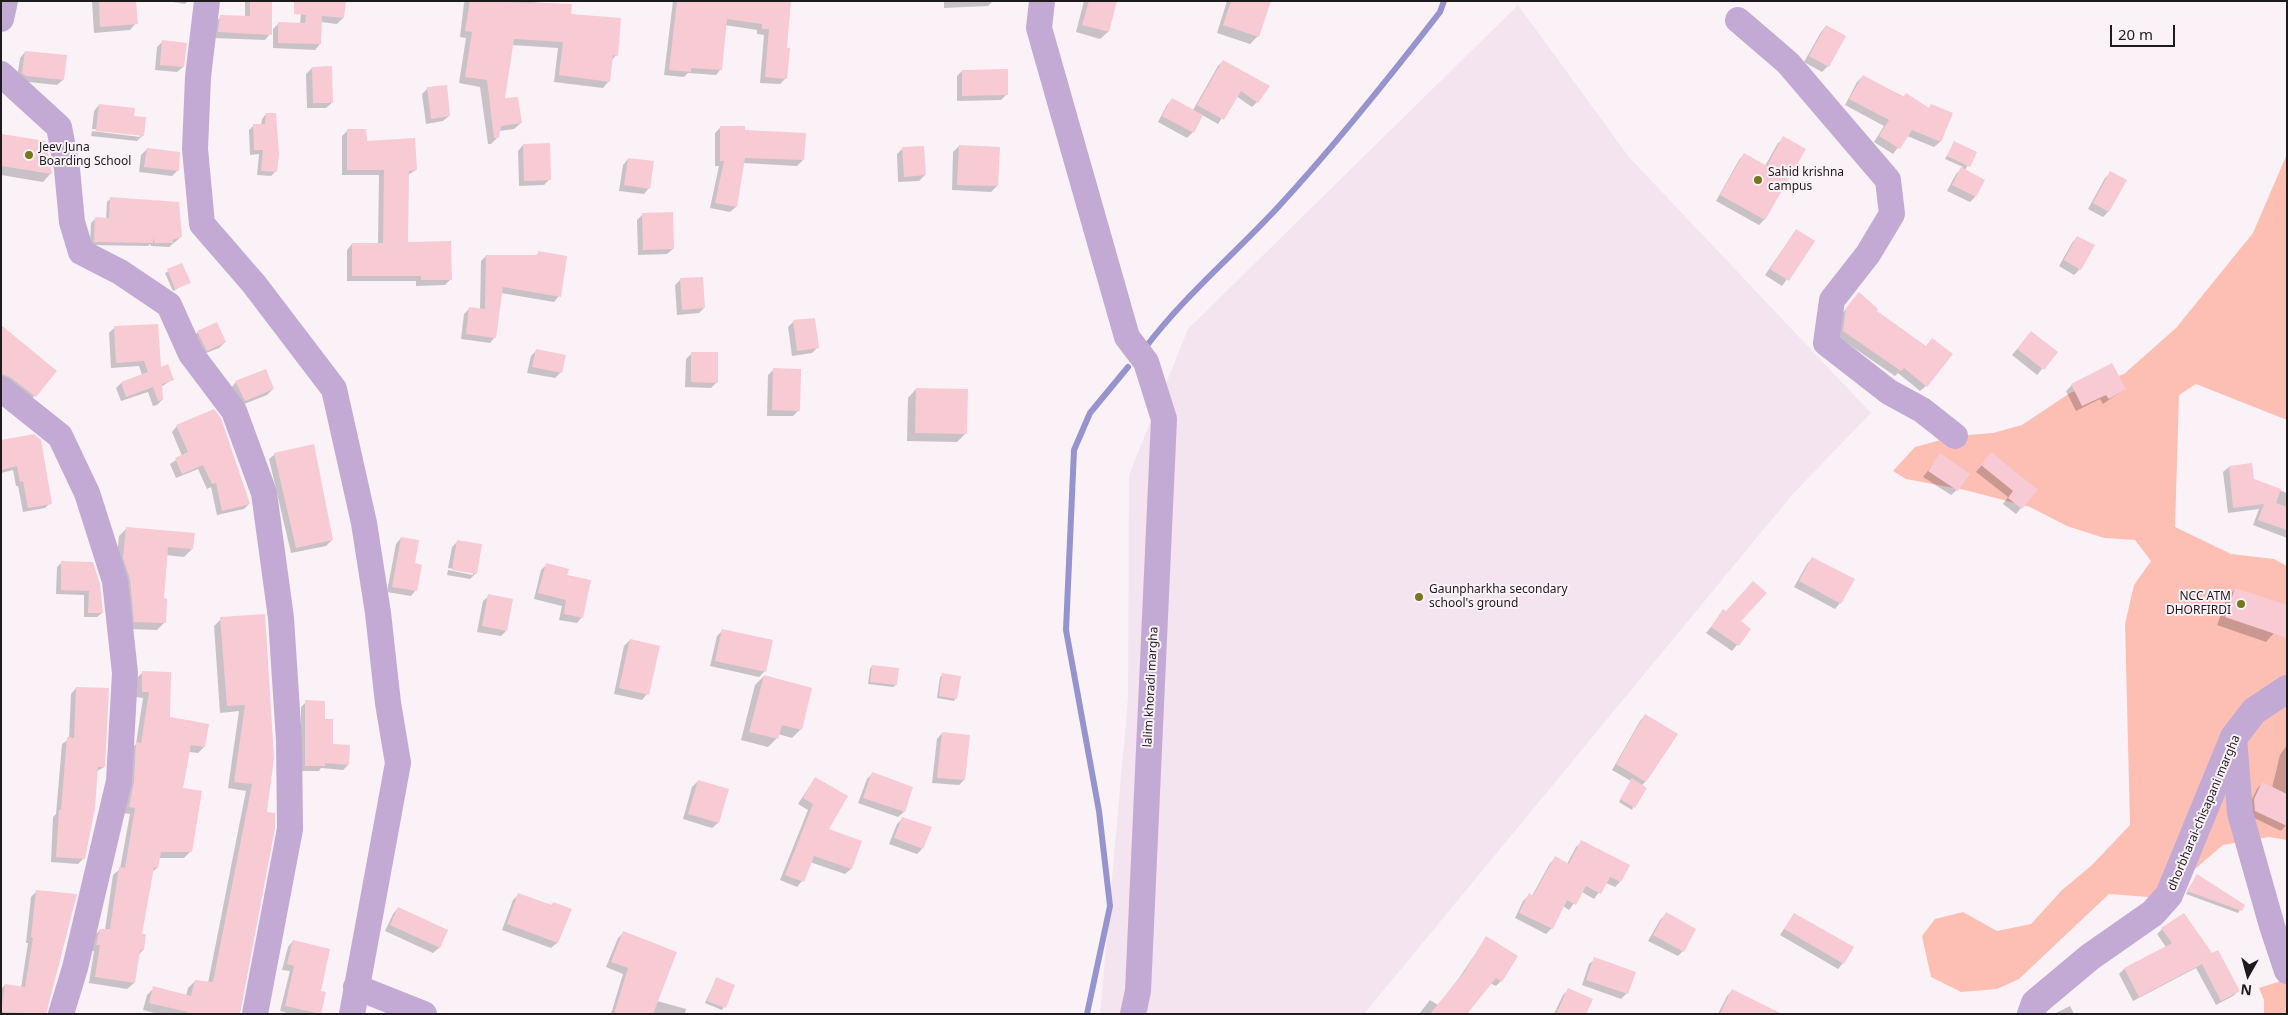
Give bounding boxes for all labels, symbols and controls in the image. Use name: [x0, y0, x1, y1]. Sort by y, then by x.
scale bar: [2113, 15, 2178, 47]
text: 20 m: [2118, 24, 2153, 44]
place label: Jeev Juna Boarding School: [39, 141, 131, 169]
marker: Jeev Juna Boarding School: [23, 149, 35, 161]
place label: Sahid krishna campus: [1768, 166, 1844, 194]
marker: Sahid krishna campus: [1752, 174, 1764, 186]
place label: Gaunpharkha secondary school's ground: [1429, 583, 1568, 611]
place label: NCC ATM DHORFIRDI: [2166, 590, 2231, 618]
marker: Gaunpharkha secondary school's ground: [1413, 591, 1425, 603]
marker: NCC ATM DHORFIRDI: [2235, 598, 2247, 610]
street label: lalim khoradi margha: [1141, 626, 1161, 748]
street label: dhorbharai-chisapani margha: [2165, 733, 2243, 893]
north arrow: [2223, 950, 2273, 1000]
text: N: [2239, 980, 2253, 1001]

